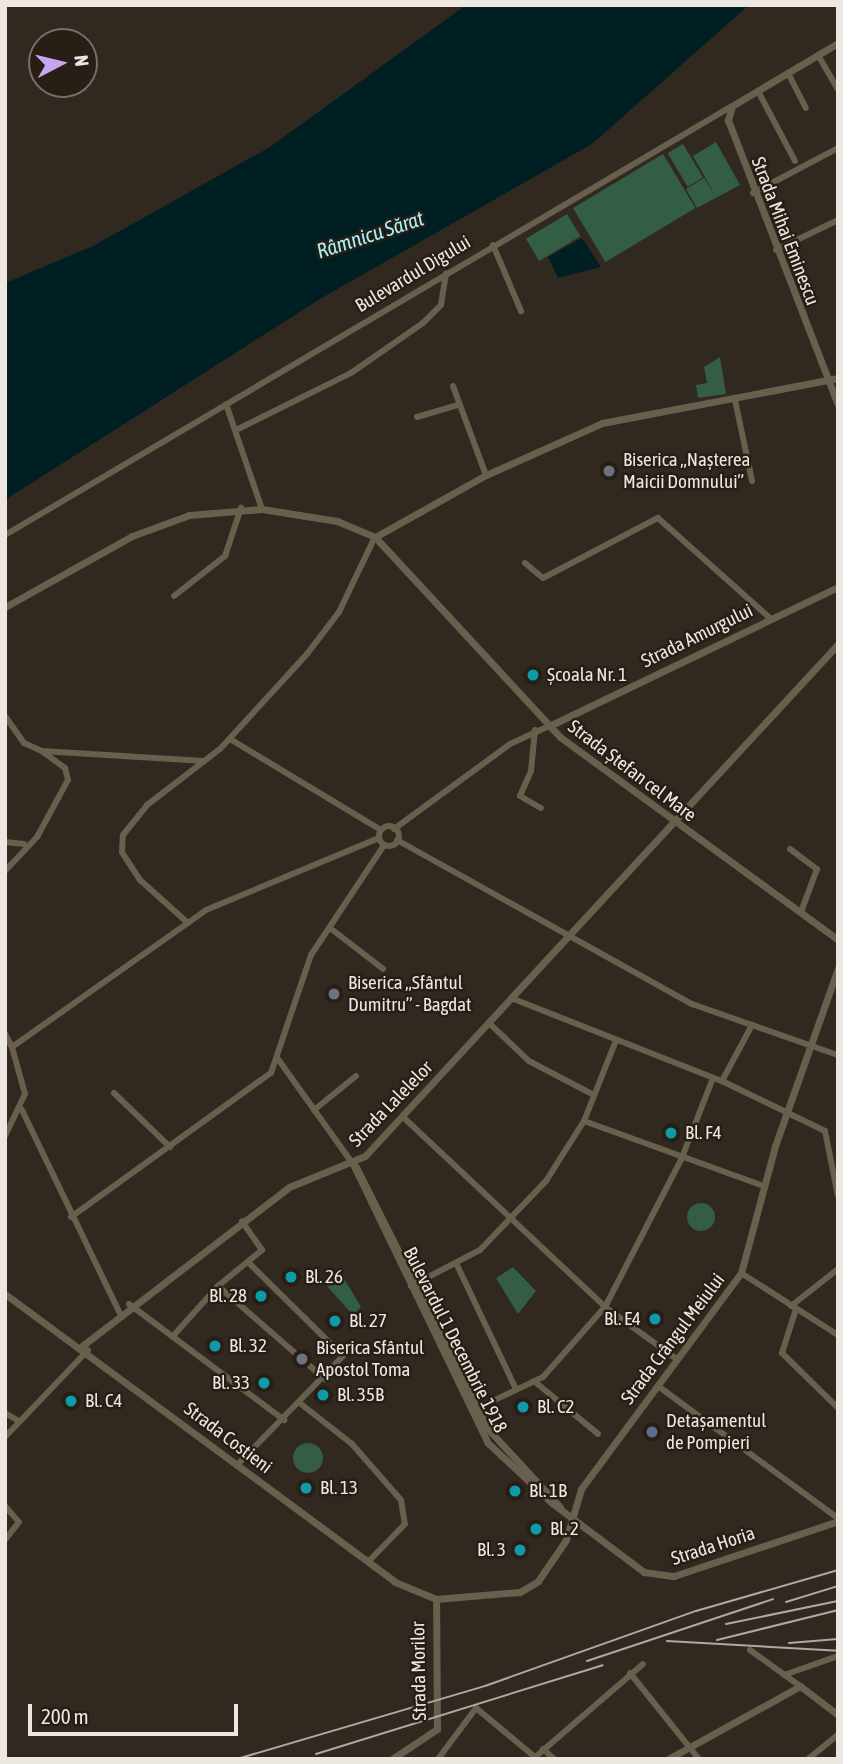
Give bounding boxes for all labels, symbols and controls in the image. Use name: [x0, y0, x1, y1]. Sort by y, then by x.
north arrow: [28, 28, 98, 98]
text: N: [70, 54, 93, 68]
street label: Strada Mihai Eminescu: [746, 154, 824, 308]
water label: Râmnicu Sărat: [313, 205, 427, 263]
street label: Bulevardul Digului: [351, 231, 475, 317]
place label: Biserica „Nașterea Maicii Domnului”: [623, 449, 750, 493]
marker: Biserica „Nașterea Maicii Domnului”: [601, 463, 617, 479]
street label: Strada Amurgului: [638, 599, 756, 673]
place label: Școala Nr. 1: [547, 664, 627, 686]
marker: Școala Nr. 1: [525, 667, 541, 683]
street label: Strada Ștefan cel Mare: [563, 715, 701, 827]
place label: Biserica „Sfântul Dumitru” - Bagdat: [348, 972, 472, 1016]
marker: Biserica „Sfântul Dumitru” - Bagdat: [326, 986, 342, 1002]
street label: Strada Lalelelor: [344, 1056, 438, 1152]
place label: Bl. F4: [685, 1122, 722, 1144]
marker: Bl. F4: [663, 1125, 679, 1141]
street label: Bulevardul 1 Decembrie 1918: [398, 1243, 512, 1437]
place label: Bl. 26: [305, 1266, 343, 1288]
marker: Bl. 26: [283, 1269, 299, 1285]
street label: Strada Crângul Meiului: [616, 1269, 730, 1409]
place label: Bl. 28: [209, 1285, 247, 1307]
marker: Bl. 28: [253, 1288, 269, 1304]
place label: Bl. E4: [604, 1308, 641, 1330]
place label: Bl. 27: [349, 1310, 387, 1332]
marker: Bl. E4: [647, 1311, 663, 1327]
marker: Bl. 27: [327, 1313, 343, 1329]
place label: Bl. 32: [229, 1335, 267, 1357]
place label: Biserica Sfântul Apostol Toma: [316, 1337, 424, 1381]
marker: Bl. 32: [207, 1338, 223, 1354]
marker: Biserica Sfântul Apostol Toma: [294, 1351, 310, 1367]
place label: Bl. 33: [212, 1372, 250, 1394]
marker: Bl. 33: [256, 1375, 272, 1391]
place label: Bl. 35B: [337, 1384, 384, 1406]
marker: Bl. 35B: [315, 1387, 331, 1403]
place label: Bl. C4: [85, 1390, 123, 1412]
marker: Bl. C4: [63, 1393, 79, 1409]
place label: Bl. C2: [537, 1396, 575, 1418]
street label: Strada Costieni: [180, 1398, 276, 1478]
marker: Bl. C2: [515, 1399, 531, 1415]
place label: Detașamentul de Pompieri: [666, 1410, 766, 1454]
marker: Detașamentul de Pompieri: [644, 1424, 660, 1440]
place label: Bl. 13: [320, 1477, 358, 1499]
marker: Bl. 13: [298, 1480, 314, 1496]
place label: Bl. 1B: [529, 1480, 567, 1502]
marker: Bl. 1B: [507, 1483, 523, 1499]
place label: Bl. 2: [550, 1518, 579, 1540]
marker: Bl. 2: [528, 1521, 544, 1537]
street label: Strada Horia: [668, 1522, 758, 1570]
place label: Bl. 3: [477, 1539, 506, 1561]
marker: Bl. 3: [512, 1542, 528, 1558]
street label: Strada Morilor: [407, 1621, 431, 1721]
scale bar: [32, 1690, 242, 1734]
text: 200 m: [41, 1704, 89, 1728]

